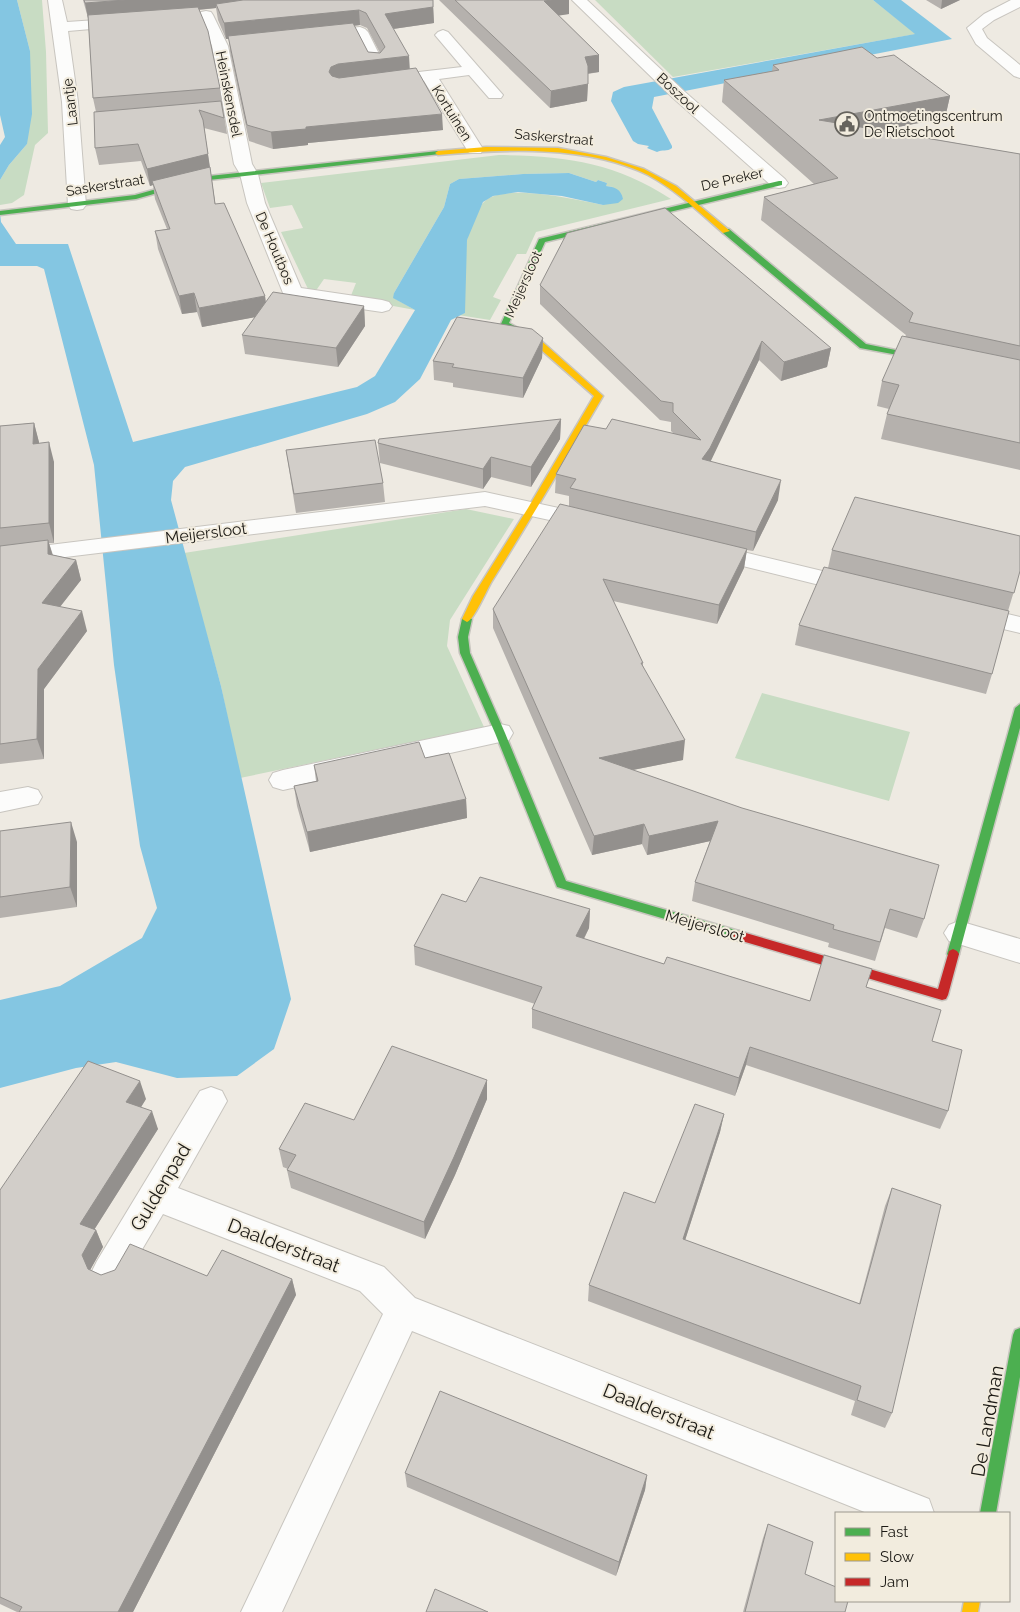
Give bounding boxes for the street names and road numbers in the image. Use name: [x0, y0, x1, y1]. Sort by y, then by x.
street label: Heinskensdel: [213, 50, 245, 139]
street label: Boszool: [654, 70, 702, 117]
street label: Laantje: [59, 77, 81, 127]
street label: Kortuinen: [429, 82, 475, 144]
street label: Saskerstraat: [514, 126, 595, 148]
street label: De Preker: [699, 164, 765, 194]
street label: Saskerstraat: [65, 171, 146, 199]
street label: De Houtbos: [253, 209, 298, 287]
street label: Meijersloot: [501, 248, 545, 320]
street label: Meijersloot: [164, 519, 248, 547]
street label: Meijersloot: [663, 906, 748, 947]
street label: Guldenpad: [125, 1139, 195, 1235]
street label: Daalderstraat: [225, 1214, 344, 1277]
street label: De Landman: [966, 1364, 1008, 1478]
street label: Daalderstraat: [600, 1379, 719, 1444]

